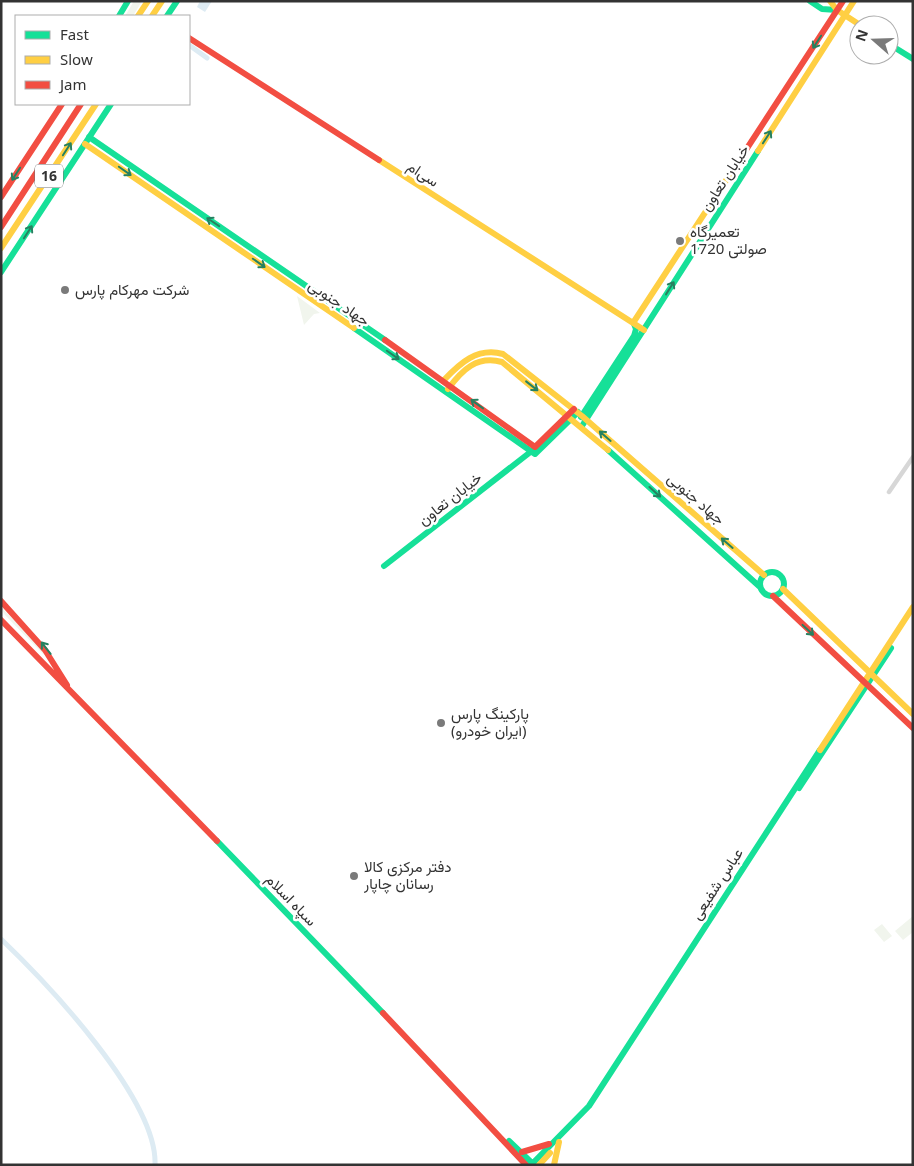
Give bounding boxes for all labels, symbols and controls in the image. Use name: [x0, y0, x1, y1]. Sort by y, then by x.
legend: [15, 15, 190, 105]
north arrow: [849, 15, 899, 65]
text: Fast: [60, 24, 89, 44]
text: N: [850, 27, 872, 44]
one-way arrow: [811, 35, 822, 49]
text: Slow: [60, 49, 93, 69]
text: Jam: [58, 74, 87, 94]
one-way arrow: [762, 130, 772, 144]
street label: خیابان تعاون: [695, 140, 753, 215]
one-way arrow: [61, 142, 72, 156]
street label: سی‌ام: [403, 156, 443, 192]
road number: 16: [35, 165, 63, 188]
one-way arrow: [118, 166, 132, 176]
one-way arrow: [11, 167, 21, 181]
one-way arrow: [206, 217, 220, 227]
place label: تعمیرگاه 1720 صولتی: [690, 221, 767, 259]
one-way arrow: [23, 225, 33, 239]
marker: تعمیرگاه 1720 صولتی: [674, 235, 686, 247]
one-way arrow: [252, 258, 266, 268]
street label: جهاد جنوبی: [304, 274, 374, 331]
place label: شرکت مهرکام پارس: [75, 279, 189, 300]
one-way arrow: [665, 282, 675, 296]
marker: شرکت مهرکام پارس: [59, 284, 71, 296]
one-way arrow: [386, 350, 400, 360]
one-way arrow: [526, 381, 539, 392]
one-way arrow: [470, 399, 484, 409]
one-way arrow: [598, 430, 611, 441]
street label: خیابان تعاون: [413, 467, 485, 529]
street label: جهاد جنوبی: [663, 468, 730, 529]
one-way arrow: [649, 487, 662, 498]
one-way arrow: [721, 537, 734, 548]
one-way arrow: [802, 624, 815, 636]
one-way arrow: [41, 642, 52, 655]
place label: پارکینگ پارس (ایران خودرو): [451, 703, 529, 740]
marker: پارکینگ پارس (ایران خودرو): [435, 717, 447, 729]
street label: عباس شفیعی: [686, 844, 748, 924]
place label: دفتر مرکزی کالا رسانان چاپار: [363, 856, 452, 894]
street label: سپاه اسلام: [261, 869, 322, 931]
marker: دفتر مرکزی کالا رسانان چاپار: [348, 870, 360, 882]

